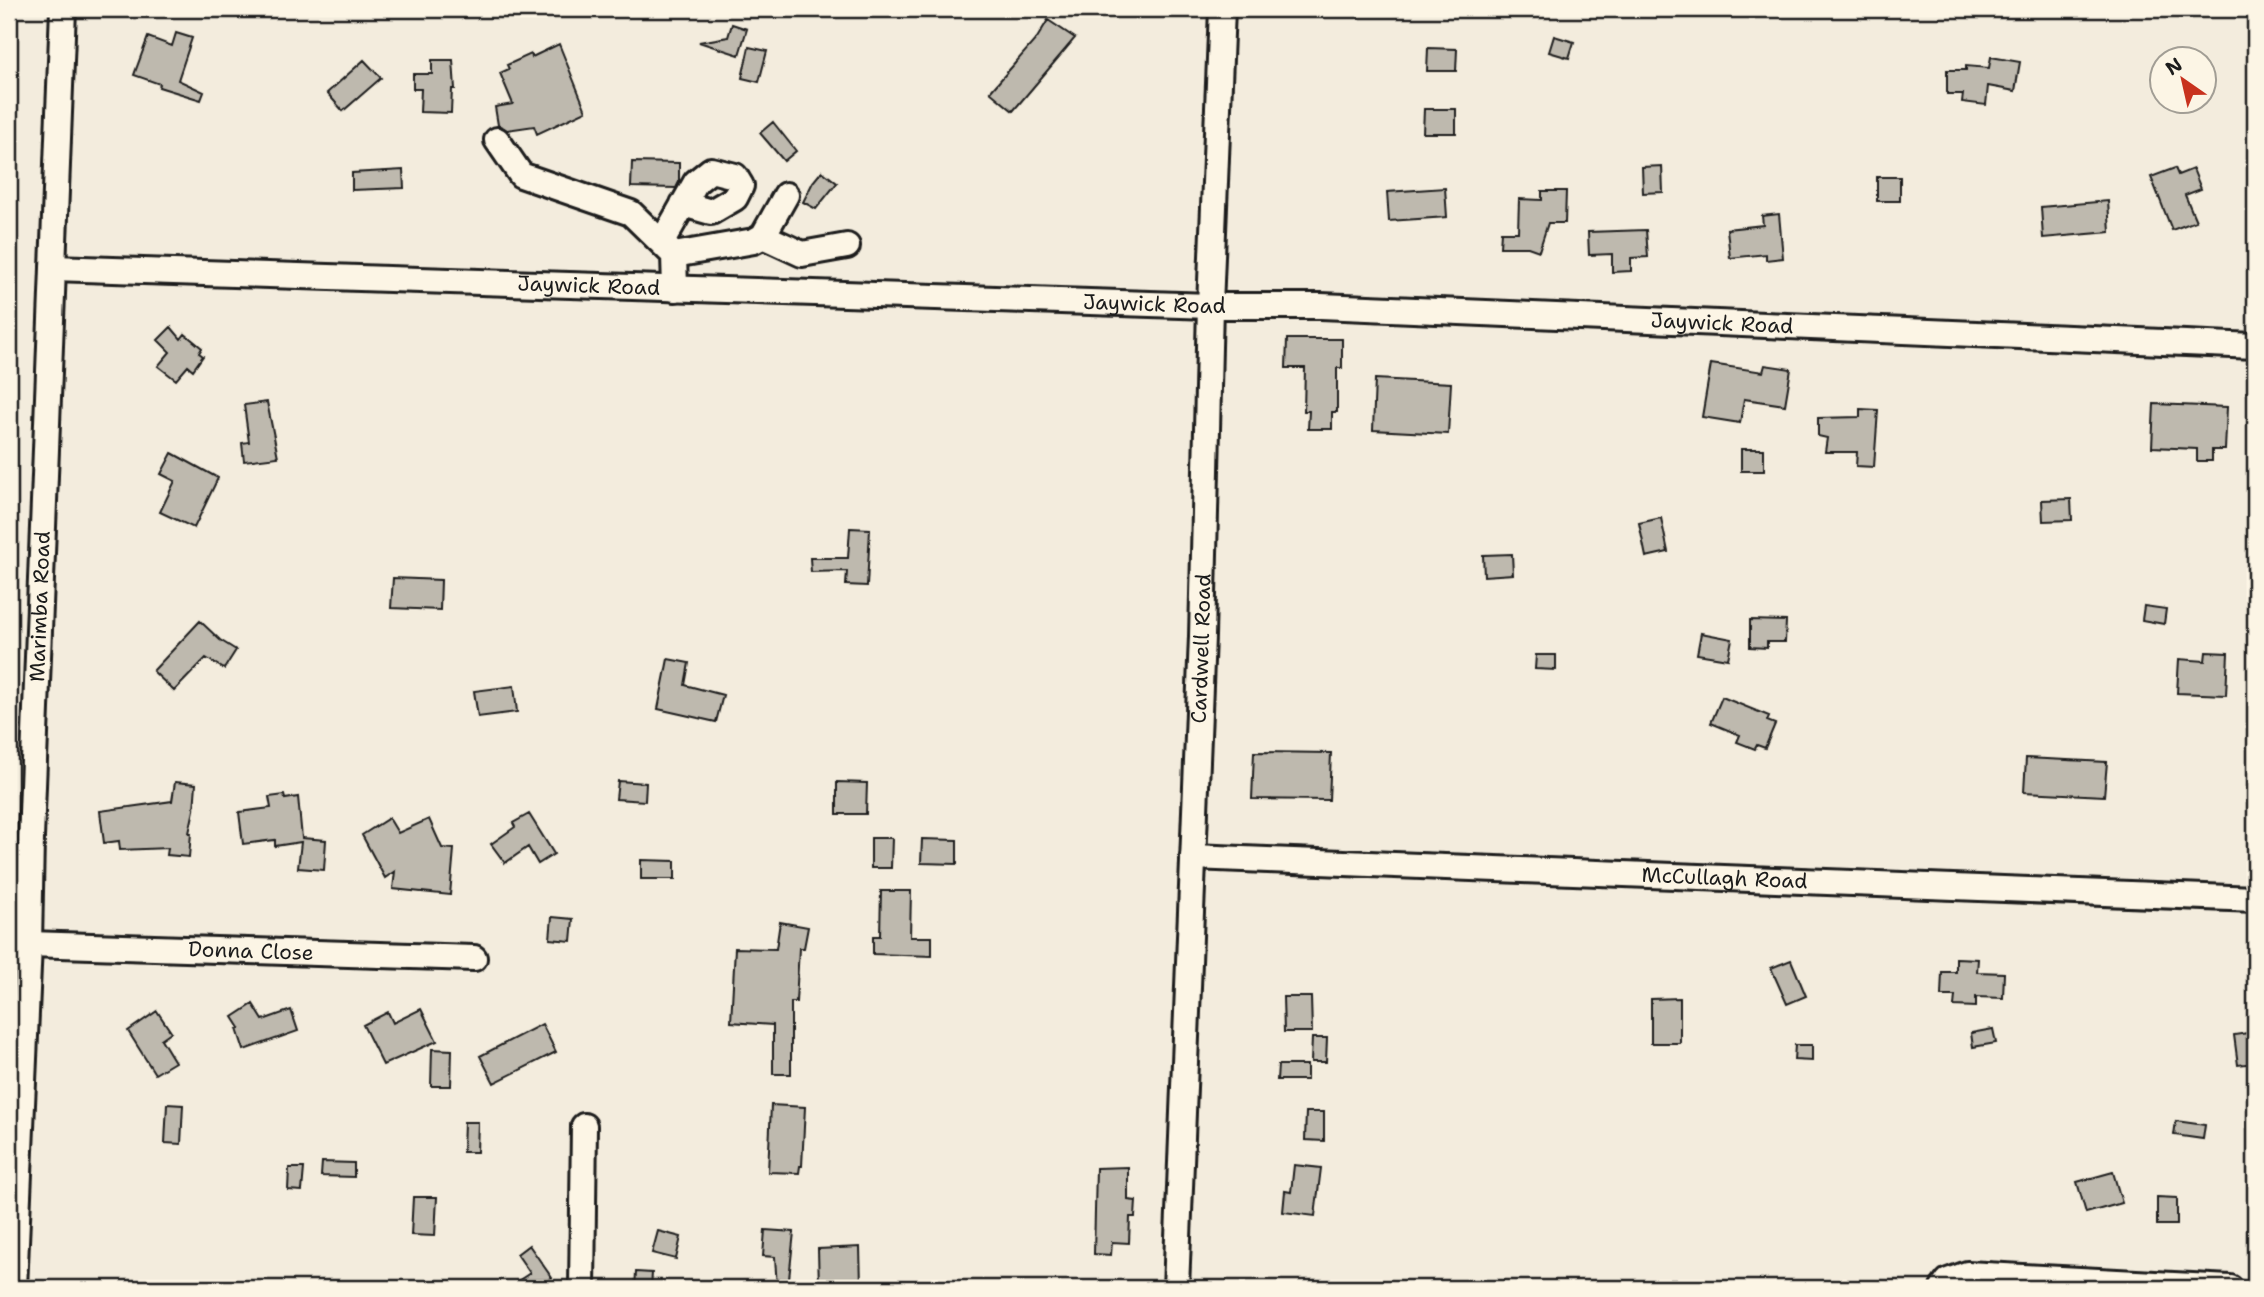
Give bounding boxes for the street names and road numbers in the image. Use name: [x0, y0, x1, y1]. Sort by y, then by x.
street label: Jaywick Road: [517, 269, 661, 302]
street label: Jaywick Road: [1082, 288, 1226, 320]
street label: Jaywick Road: [1650, 306, 1794, 340]
street label: Marimba Road: [23, 530, 57, 683]
street label: Cardwell Road: [1185, 573, 1218, 724]
street label: McCullagh Road: [1641, 861, 1808, 895]
street label: Donna Close: [188, 935, 314, 967]

